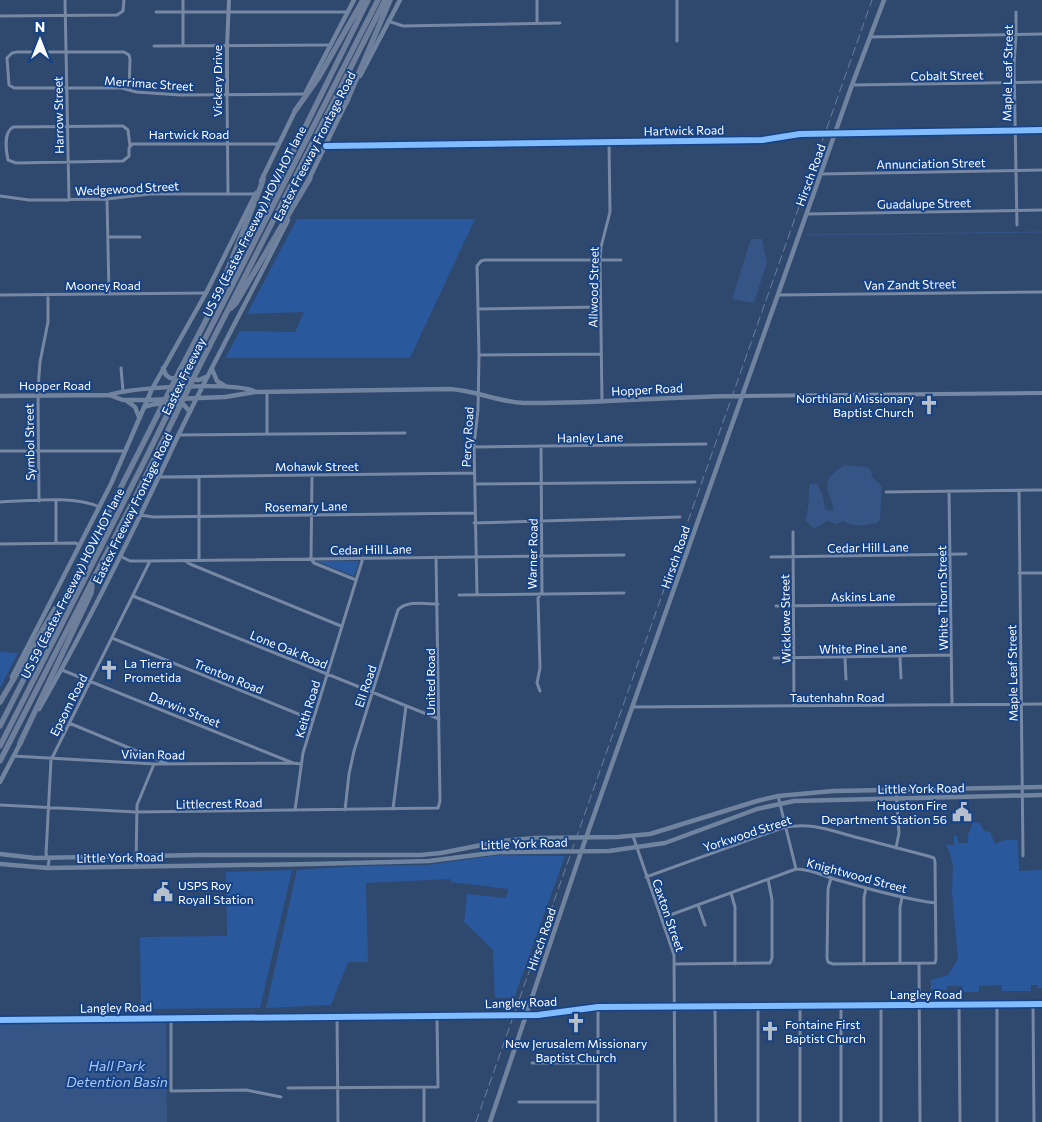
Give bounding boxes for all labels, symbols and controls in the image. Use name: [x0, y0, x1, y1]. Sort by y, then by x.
north arrow: [15, 15, 65, 65]
text: N: [35, 18, 45, 35]
street label: Maple Leaf Street: [999, 24, 1015, 122]
street label: Vickery Drive: [210, 45, 224, 117]
street label: Cobalt Street: [910, 67, 984, 83]
street label: Eastex Freeway Frontage Road: [270, 69, 358, 223]
street label: Merrimac Street: [104, 73, 194, 93]
street label: Harrow Street: [50, 76, 66, 154]
street label: Hartwick Road: [644, 122, 724, 138]
street label: US 59 (Eastex Freeway) HOV/HOT lane: [200, 123, 308, 319]
street label: Hartwick Road: [149, 127, 229, 141]
street label: Hirsch Road: [792, 142, 828, 208]
street label: Annunciation Street: [876, 155, 986, 171]
street label: Wedgewood Street: [75, 178, 179, 198]
street label: Guadalupe Street: [877, 195, 971, 211]
street label: Allwood Street: [585, 246, 601, 328]
street label: Van Zandt Street: [864, 276, 956, 292]
street label: Mooney Road: [65, 278, 141, 292]
street label: Eastex Freeway: [158, 335, 208, 417]
street label: Hopper Road: [19, 378, 91, 392]
street label: Hopper Road: [611, 380, 683, 398]
place label: Northland Missionary Baptist Church: [796, 391, 914, 419]
church icon: Northland Missionary Baptist Church: [918, 394, 940, 416]
street label: Symbol Street: [21, 403, 37, 481]
street label: Percy Road: [458, 406, 476, 468]
street label: Hanley Lane: [557, 429, 623, 445]
street label: Eastex Freeway Frontage Road: [89, 430, 175, 586]
street label: Mohawk Street: [275, 459, 359, 473]
street label: US 59 (Eastex Freeway) HOV/HOT lane: [18, 485, 126, 681]
street label: Rosemary Lane: [264, 498, 348, 514]
street label: Warner Road: [524, 518, 540, 590]
street label: Hirsch Road: [658, 524, 692, 590]
street label: Cedar Hill Lane: [827, 539, 909, 555]
street label: Cedar Hill Lane: [330, 541, 412, 557]
street label: White Thorn Street: [934, 545, 950, 651]
street label: Wicklowe Street: [777, 574, 793, 664]
street label: Askins Lane: [831, 588, 895, 604]
street label: Maple Leaf Street: [1004, 624, 1020, 722]
street label: Lone Oak Road: [248, 627, 330, 671]
street label: White Pine Lane: [819, 640, 907, 656]
street label: United Road: [423, 648, 437, 716]
place label: La Tierra Prometida: [124, 656, 181, 684]
street label: Trenton Road: [192, 656, 266, 696]
church icon: La Tierra Prometida: [98, 659, 120, 681]
street label: Ell Road: [351, 663, 379, 709]
street label: Epsom Road: [46, 672, 90, 738]
street label: Keith Road: [292, 679, 322, 739]
street label: Darwin Street: [147, 688, 223, 730]
street label: Tautenhahn Road: [790, 690, 885, 704]
street label: Vivian Road: [121, 746, 185, 762]
street label: Little York Road: [877, 780, 965, 796]
street label: Littlecrest Road: [176, 795, 263, 811]
place label: Houston Fire Department Station 56: [821, 798, 947, 826]
public building icon: Houston Fire Department Station 56: [951, 801, 973, 823]
street label: Yorkwood Street: [701, 812, 793, 854]
street label: Little York Road: [480, 834, 568, 852]
street label: Little York Road: [76, 849, 164, 865]
street label: Knightwood Street: [805, 855, 909, 895]
street label: Caxton Street: [650, 877, 688, 953]
place label: USPS Roy Royall Station: [178, 878, 254, 906]
public building icon: USPS Roy Royall Station: [152, 881, 174, 903]
street label: Hirsch Road: [524, 906, 558, 972]
street label: Langley Road: [890, 987, 962, 1001]
street label: Langley Road: [485, 994, 557, 1010]
street label: Langley Road: [80, 999, 152, 1015]
church icon: New Jerusalem Missionary Baptist Church: [565, 1012, 587, 1034]
place label: Fontaine First Baptist Church: [785, 1017, 866, 1045]
church icon: Fontaine First Baptist Church: [759, 1020, 781, 1042]
place label: New Jerusalem Missionary Baptist Church: [505, 1036, 647, 1064]
water label: Hall Park Detention Basin: [66, 1057, 168, 1090]

